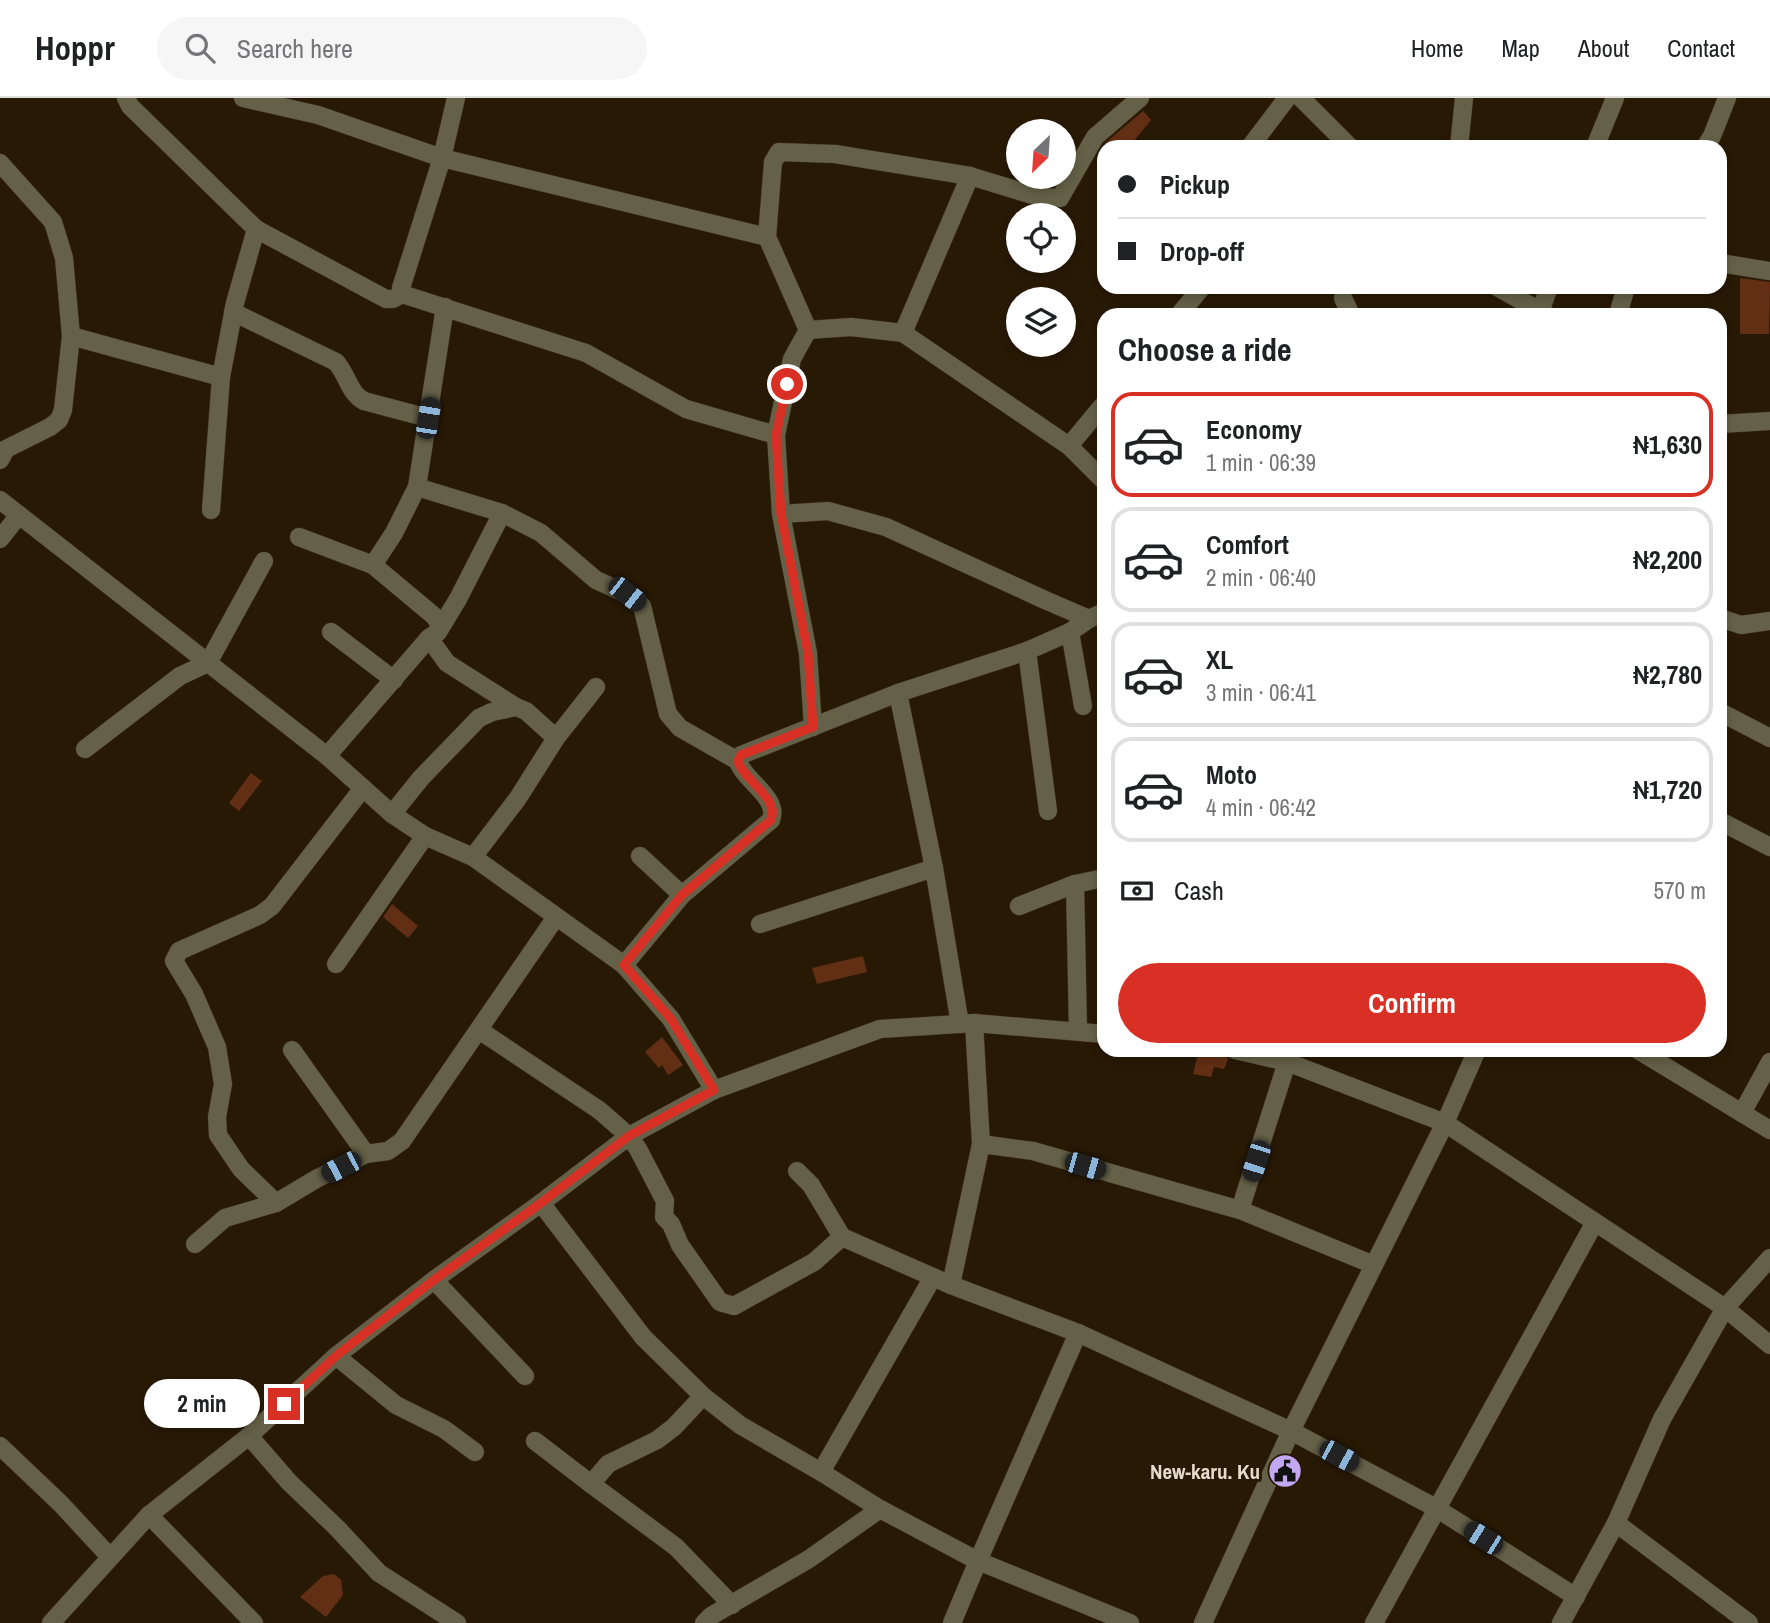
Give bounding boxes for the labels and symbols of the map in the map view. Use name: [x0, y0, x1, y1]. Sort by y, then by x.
north arrow: [1006, 119, 1076, 189]
route start: [771, 368, 803, 400]
car: [415, 396, 442, 440]
car: [604, 573, 651, 615]
car: [1240, 1138, 1273, 1184]
car: [318, 1148, 365, 1186]
car: [1062, 1150, 1109, 1182]
callout: 2 min: [144, 1380, 260, 1428]
route end: [268, 1388, 300, 1420]
car: [1316, 1437, 1363, 1475]
public building icon: New-karu. Ku: [1266, 1452, 1304, 1490]
place label: New-karu. Ku: [1150, 1457, 1260, 1486]
car: [1460, 1518, 1507, 1558]

